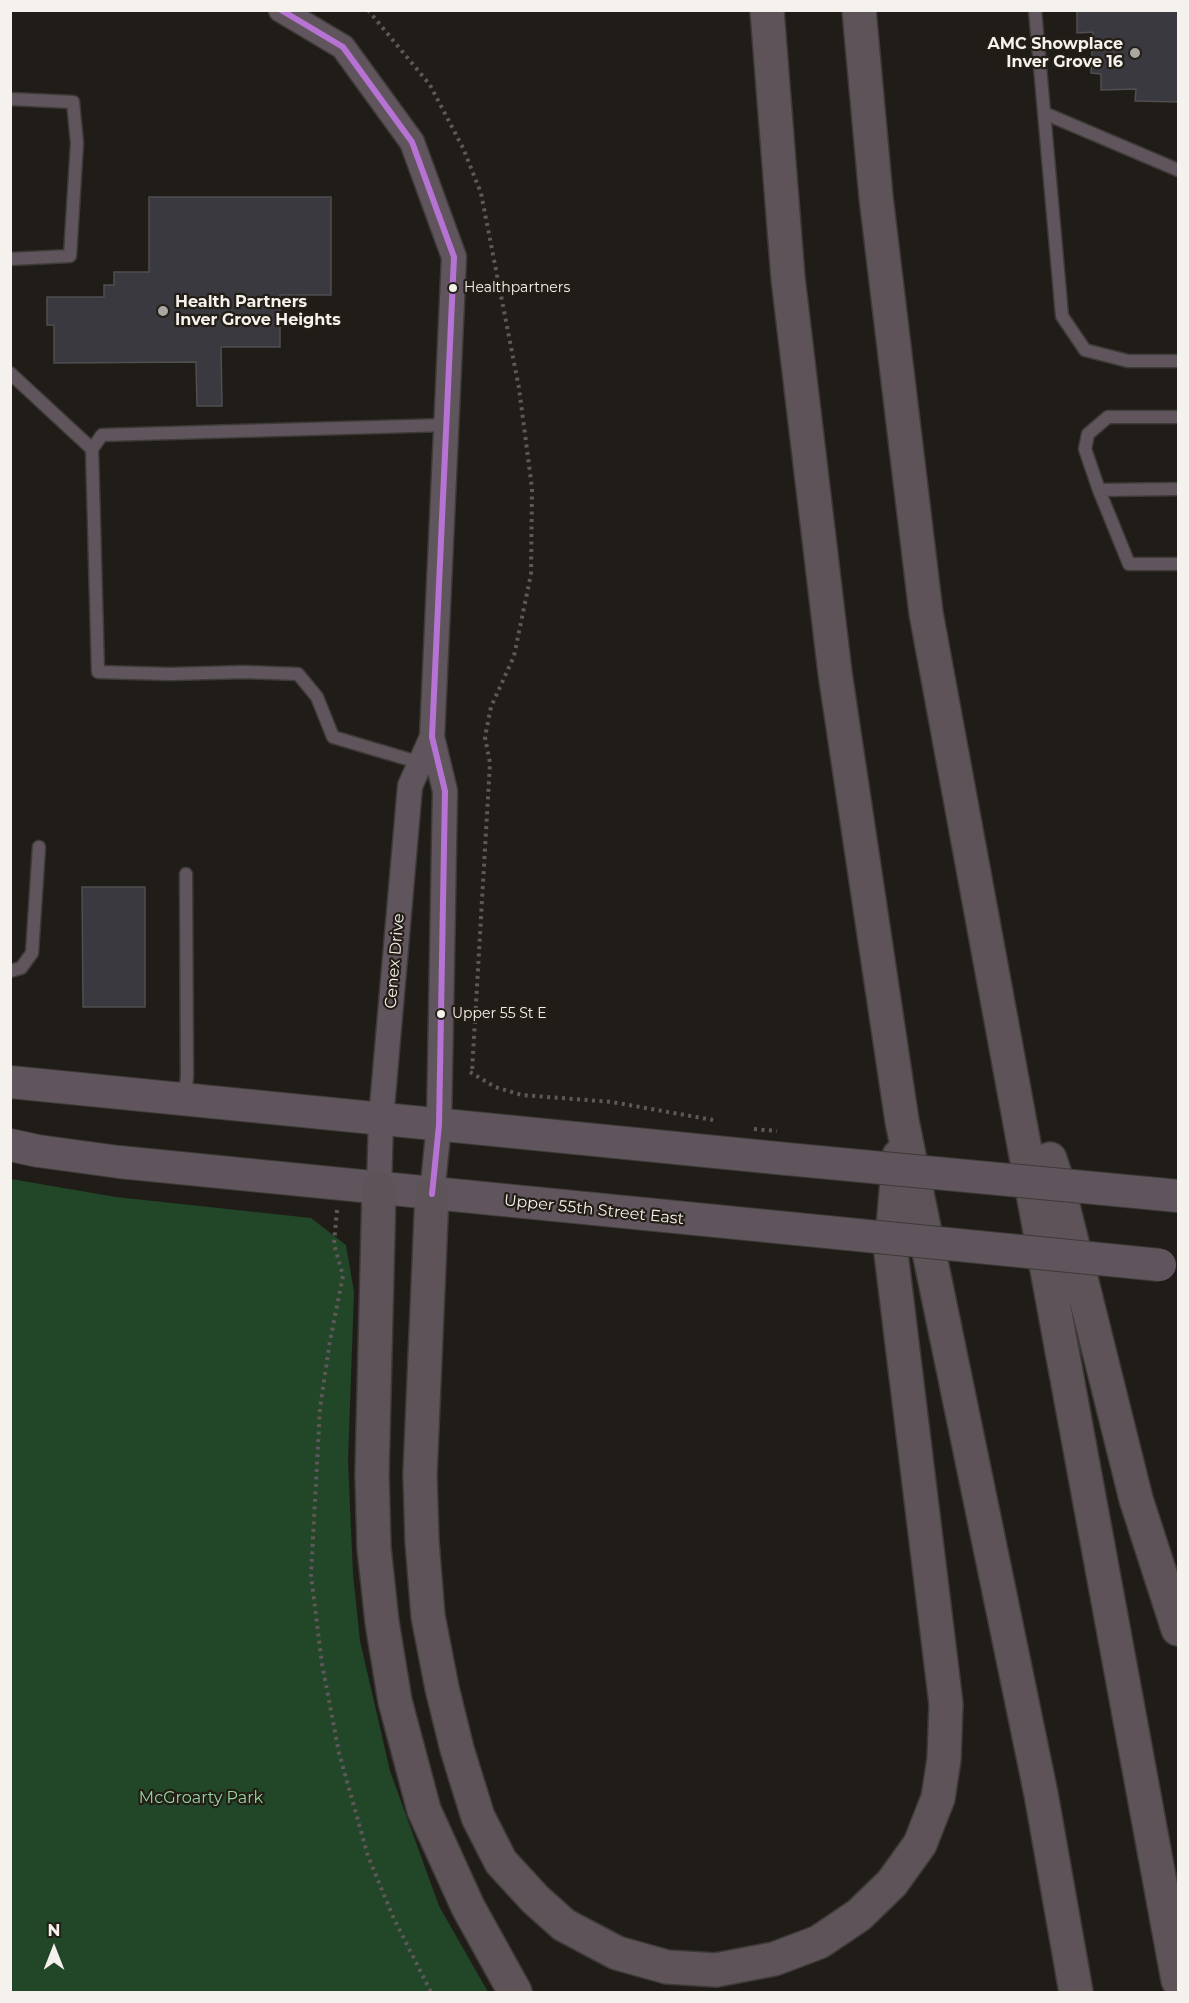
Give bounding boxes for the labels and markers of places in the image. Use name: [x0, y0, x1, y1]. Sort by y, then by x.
place label: AMC Showplace Inver Grove 16: [988, 34, 1123, 72]
marker: AMC Showplace Inver Grove 16: [1128, 46, 1142, 60]
place label: Healthpartners: [464, 280, 570, 296]
marker: Healthpartners: [447, 282, 459, 294]
place label: Health Partners Inver Grove Heights: [175, 292, 341, 330]
marker: Health Partners Inver Grove Heights: [156, 304, 170, 318]
place label: Upper 55 St E: [452, 1006, 547, 1022]
marker: Upper 55 St E: [435, 1008, 447, 1020]

